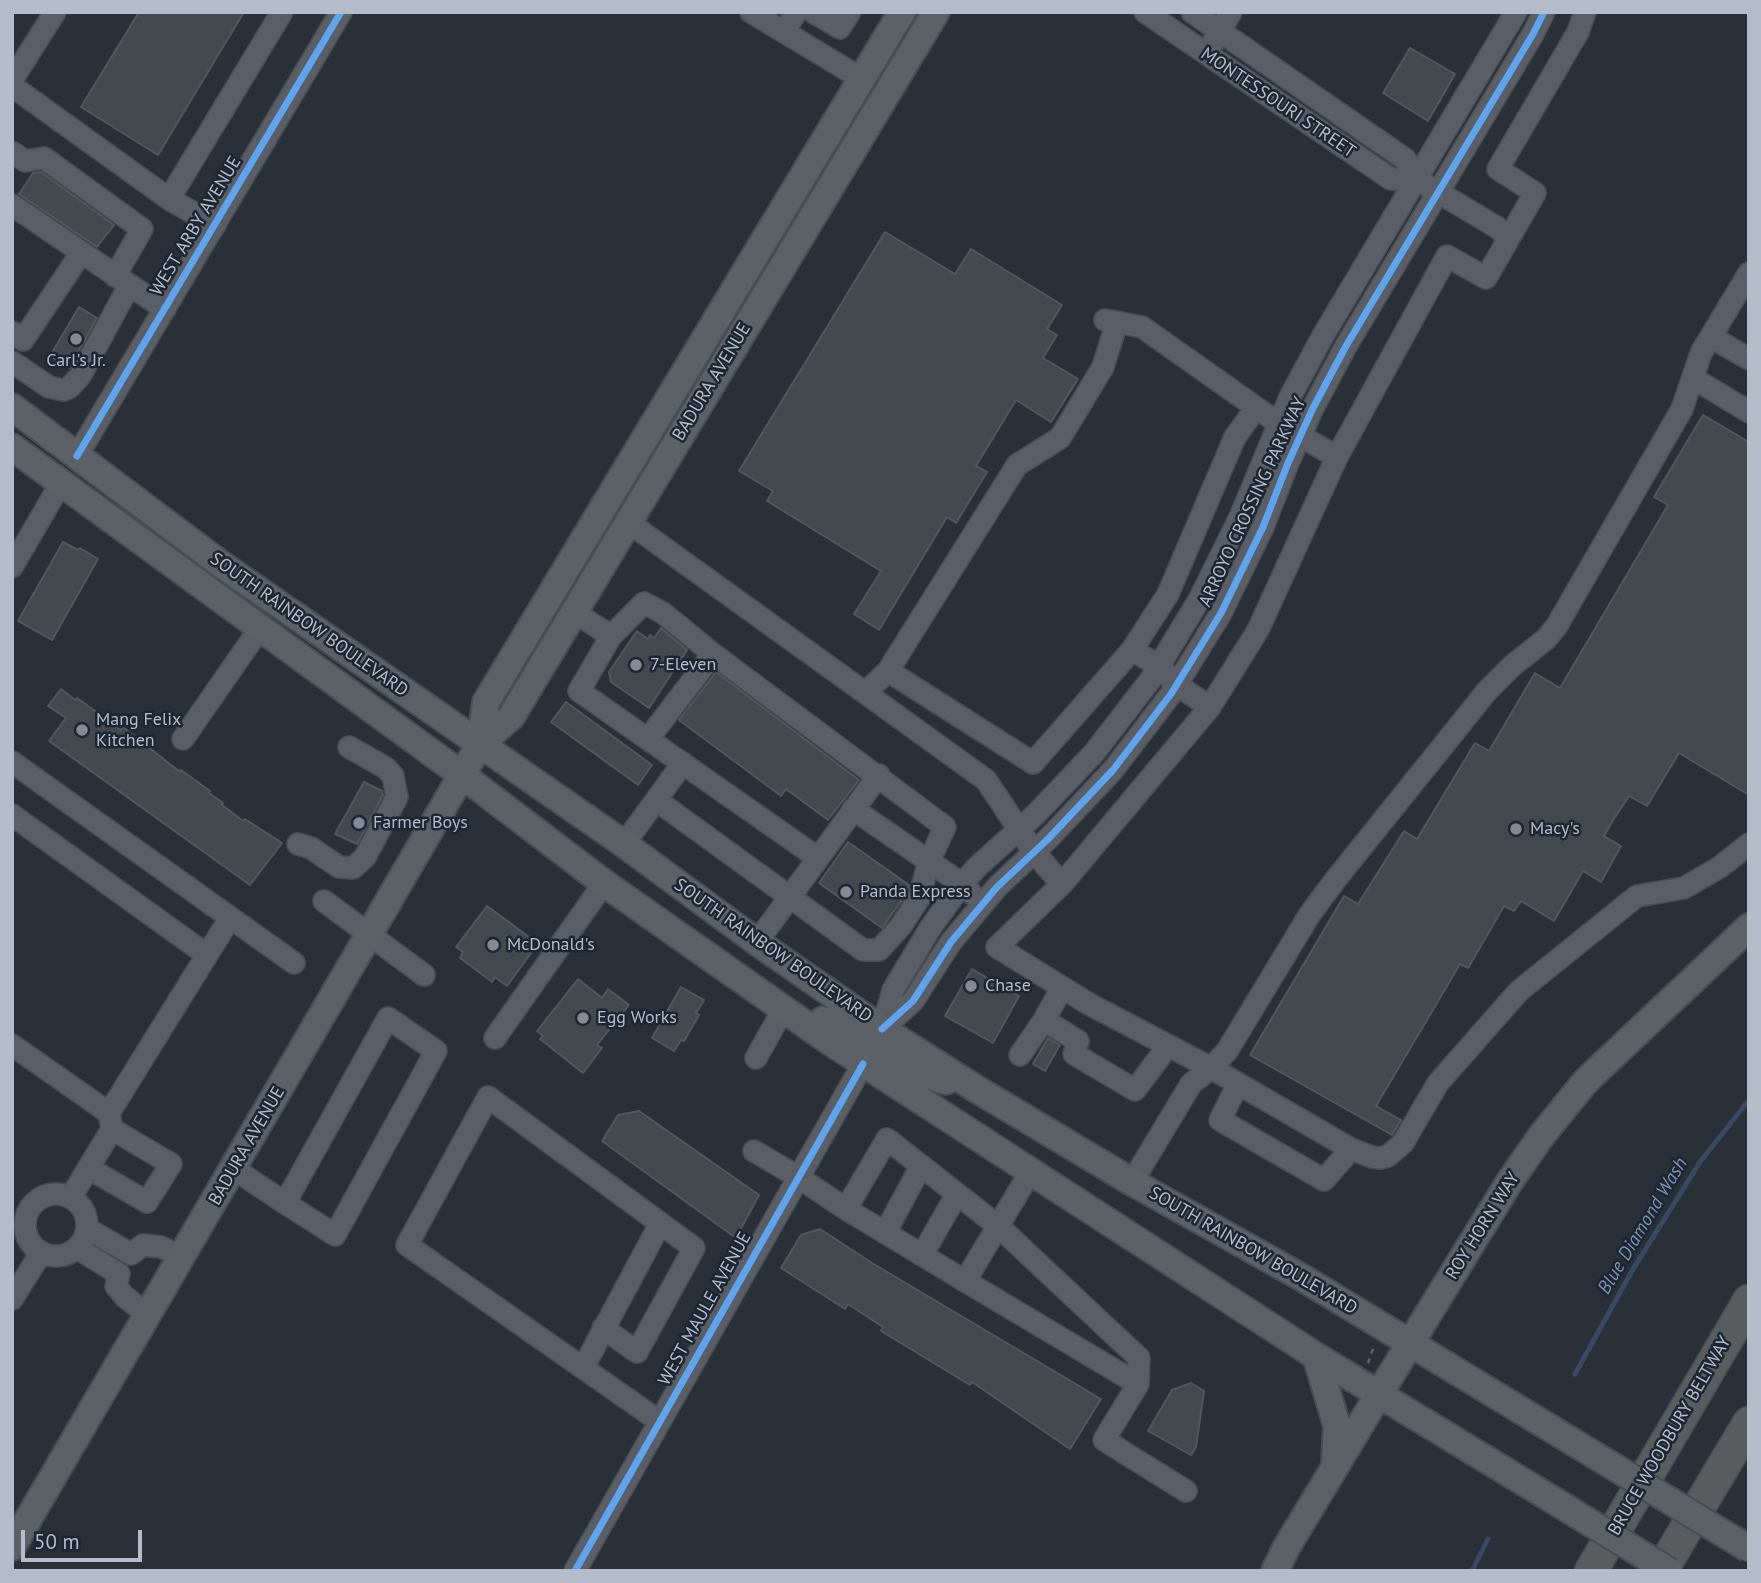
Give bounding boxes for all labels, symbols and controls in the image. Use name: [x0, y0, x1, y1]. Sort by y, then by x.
street label: MONTESSOURI STREET: [1197, 43, 1359, 163]
street label: WEST ARBY AVENUE: [146, 152, 246, 300]
street label: BADURA AVENUE: [668, 319, 756, 445]
marker: Carl's Jr.: [68, 331, 84, 347]
place label: Carl's Jr.: [46, 350, 106, 372]
street label: ARROYO CROSSING PARKWAY: [1195, 394, 1311, 610]
street label: SOUTH RAINBOW BOULEVARD: [206, 548, 412, 702]
place label: 7-Eleven: [650, 654, 716, 676]
marker: 7-Eleven: [628, 657, 644, 673]
place label: Mang Felix Kitchen: [96, 709, 181, 752]
marker: Mang Felix Kitchen: [74, 722, 90, 738]
place label: Farmer Boys: [373, 812, 468, 834]
marker: Farmer Boys: [351, 815, 367, 831]
place label: Macy's: [1530, 818, 1580, 840]
marker: Macy's: [1508, 821, 1524, 837]
street label: SOUTH RAINBOW BOULEVARD: [670, 874, 876, 1028]
place label: Panda Express: [860, 881, 971, 903]
marker: Panda Express: [838, 884, 854, 900]
place label: McDonald's: [507, 934, 595, 956]
marker: McDonald's: [485, 937, 501, 953]
place label: Chase: [985, 975, 1031, 997]
marker: Chase: [963, 978, 979, 994]
place label: Egg Works: [597, 1007, 677, 1029]
marker: Egg Works: [575, 1010, 591, 1026]
street label: BADURA AVENUE: [204, 1083, 290, 1209]
water label: Blue Diamond Wash: [1593, 1154, 1693, 1298]
street label: ROY HORN WAY: [1441, 1168, 1525, 1284]
street label: SOUTH RAINBOW BOULEVARD: [1145, 1182, 1361, 1320]
street label: WEST MAULE AVENUE: [654, 1228, 756, 1390]
street label: BRUCE WOODBURY BELTWAY: [1604, 1333, 1736, 1539]
scale bar: [24, 1516, 145, 1560]
text: 50 m: [34, 1528, 80, 1555]

